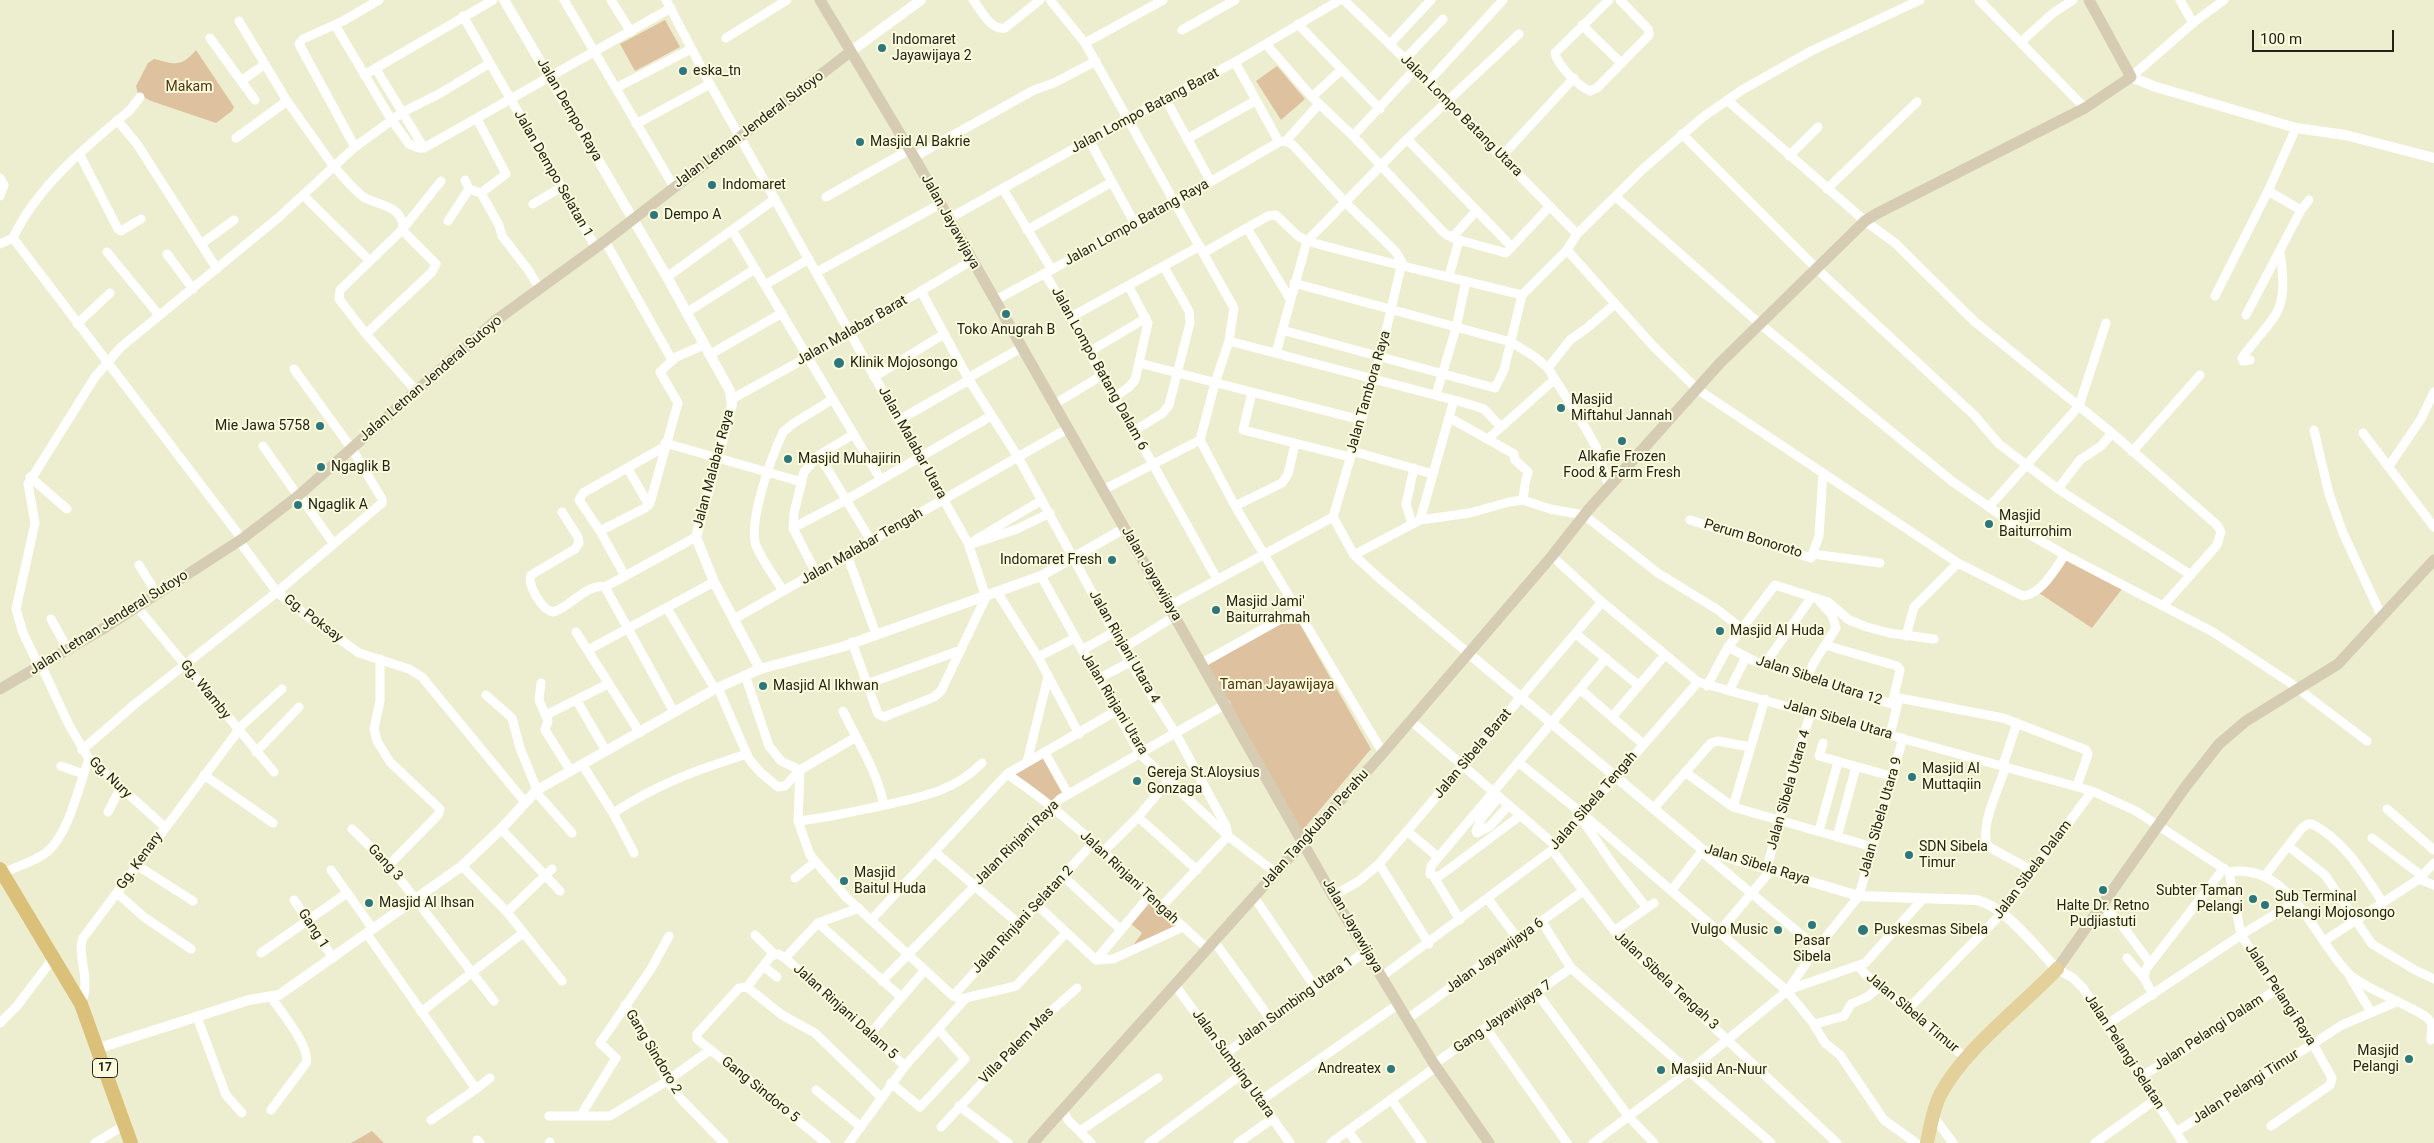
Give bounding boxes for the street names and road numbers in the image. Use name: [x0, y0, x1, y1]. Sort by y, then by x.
street label: Jalan Lompo Batang Utara: [1396, 51, 1526, 181]
street label: Jalan Dempo Raya: [533, 56, 605, 164]
street label: Jalan Lompo Batang Barat: [1068, 65, 1222, 157]
street label: Jalan Letnan Jenderal Sutoyo: [671, 68, 827, 192]
street label: Jalan Dempo Selatan 1: [510, 108, 596, 240]
street label: Jalan Jayawijaya: [917, 172, 983, 272]
street label: Jalan Lompo Batang Raya: [1062, 176, 1212, 270]
street label: Jalan Lompo Batang Dalam 6: [1047, 285, 1151, 453]
street label: Jalan Malabar Barat: [794, 292, 910, 370]
street label: Jalan Letnan Jenderal Sutoyo: [356, 312, 506, 446]
street label: Jalan Tambora Raya: [1343, 329, 1395, 455]
street label: Jalan Malabar Utara: [874, 384, 950, 502]
street label: Jalan Malabar Raya: [690, 408, 738, 530]
street label: Jalan Malabar Tengah: [798, 505, 926, 589]
street label: Perum Bonoroto: [1702, 516, 1804, 562]
street label: Jalan Jayawijaya: [1117, 524, 1185, 624]
street label: Jalan Letnan Jenderal Sutoyo: [27, 567, 191, 679]
street label: Jalan Rinjani Utara 4: [1085, 588, 1163, 706]
street label: Gg. Poksay: [280, 591, 346, 647]
street label: Jalan Rinjani Utara: [1077, 650, 1151, 758]
street label: Jalan Sibela Utara 12: [1754, 653, 1884, 709]
street label: Gg. Wamby: [176, 657, 234, 723]
street label: Jalan Sibela Utara: [1782, 696, 1894, 744]
street label: Jalan Sibela Barat: [1431, 706, 1515, 802]
street label: Jalan Sibela Utara 4: [1764, 728, 1814, 852]
street label: Jalan Sibela Tengah: [1547, 748, 1641, 854]
street label: Gg, Nury: [85, 754, 135, 802]
street label: Jalan Sibela Utara 9: [1856, 755, 1906, 879]
street label: Jalan Tangkuban Perahu: [1257, 766, 1373, 892]
street label: Jalan Rinjani Raya: [971, 797, 1063, 889]
street label: Jalan Sibela Dalam: [1990, 817, 2076, 923]
street label: Jalan Rinjani Tengah: [1076, 828, 1182, 928]
street label: Gg. Kenary: [113, 829, 167, 893]
street label: Gang 3: [364, 841, 406, 885]
street label: Jalan Sibela Raya: [1702, 841, 1812, 889]
street label: Jalan Rinjani Selatan 2: [969, 863, 1077, 977]
street label: Jalan Jayawijaya: [1318, 876, 1386, 976]
street label: Gang 1: [294, 906, 332, 952]
street label: Jalan Jayawijaya 6: [1443, 915, 1547, 997]
street label: Jalan Sibela Tengah 3: [1610, 928, 1722, 1034]
street label: Jalan Pelangi Raya: [2241, 941, 2319, 1049]
street label: Jalan Sumbing Utara 1: [1233, 954, 1357, 1050]
street label: Jalan Rinjani Dalam 5: [789, 961, 901, 1063]
street label: Jalan Sibela Timur: [1862, 969, 1962, 1057]
street label: Gang Jayawijaya 7: [1451, 977, 1555, 1057]
street label: Jalan Pelangi Selatan: [2080, 991, 2168, 1113]
street label: Jalan Pelangi Dalam: [2151, 991, 2267, 1075]
street label: Villa Palem Mas: [976, 1004, 1058, 1088]
street label: Gang Sindoro 2: [621, 1007, 685, 1097]
street label: Jalan Sumbing Utara: [1188, 1007, 1278, 1121]
street label: Jalan Pelangi Timur: [2190, 1046, 2302, 1128]
street label: Gang Sindoro 5: [718, 1053, 802, 1127]
road number: 17: [92, 1058, 118, 1078]

